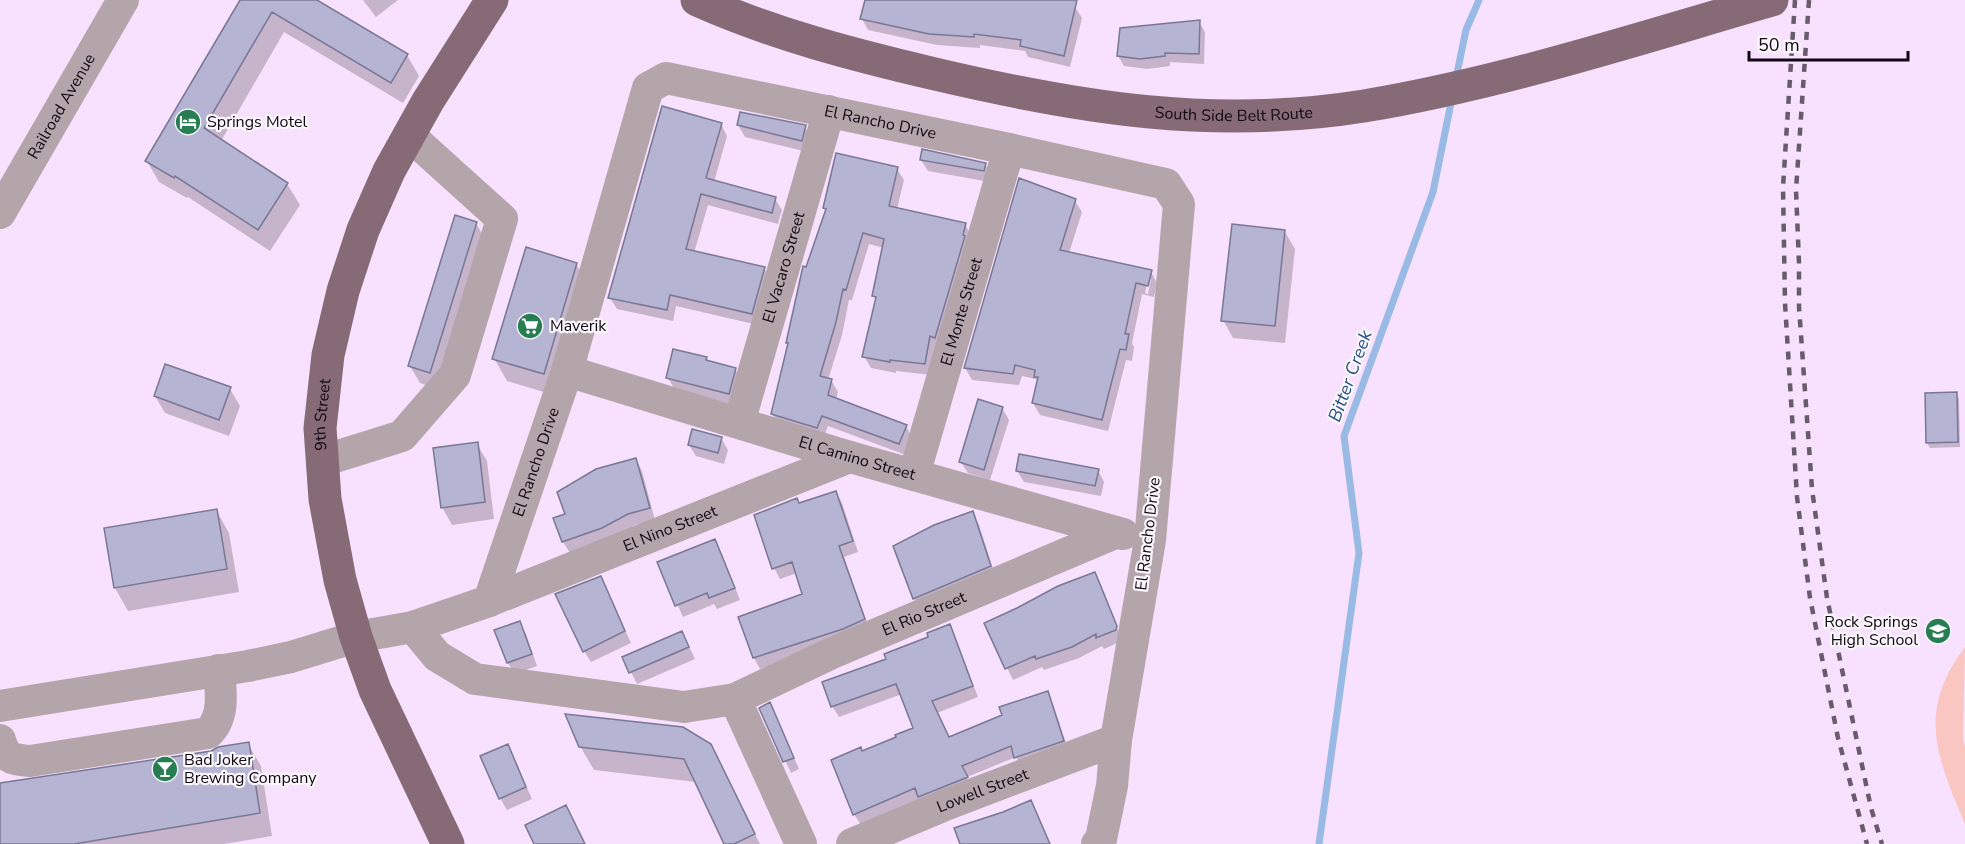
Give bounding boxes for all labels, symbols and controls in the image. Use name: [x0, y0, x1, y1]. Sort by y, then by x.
scale bar: [1749, 24, 1908, 62]
text: 50 m: [1758, 33, 1800, 57]
street label: Railroad Avenue: [22, 50, 101, 163]
street label: El Rancho Drive: [822, 100, 938, 145]
street label: South Side Belt Route: [1154, 101, 1314, 127]
hotel icon: Springs Motel: [173, 107, 203, 137]
place label: Springs Motel: [207, 111, 307, 133]
street label: El Vacaro Street: [757, 209, 811, 326]
street label: El Monte Street: [935, 255, 988, 369]
supermarket icon: Maverik: [515, 311, 545, 341]
place label: Maverik: [550, 315, 607, 337]
water label: Bitter Creek: [1322, 326, 1378, 425]
street label: 9th Street: [309, 377, 336, 451]
street label: El Rancho Drive: [507, 405, 565, 520]
street label: El Camino Street: [796, 431, 918, 486]
street label: El Rancho Drive: [1130, 476, 1166, 592]
street label: El Nino Street: [620, 500, 721, 557]
street label: El Rio Street: [879, 586, 970, 641]
place label: Rock Springs High School: [1824, 611, 1918, 651]
school or university icon: Rock Springs High School: [1923, 616, 1953, 646]
place label: Bad Joker Brewing Company: [184, 749, 317, 789]
bar icon: Bad Joker Brewing Company: [150, 754, 180, 784]
street label: Lowell Street: [933, 763, 1032, 818]

